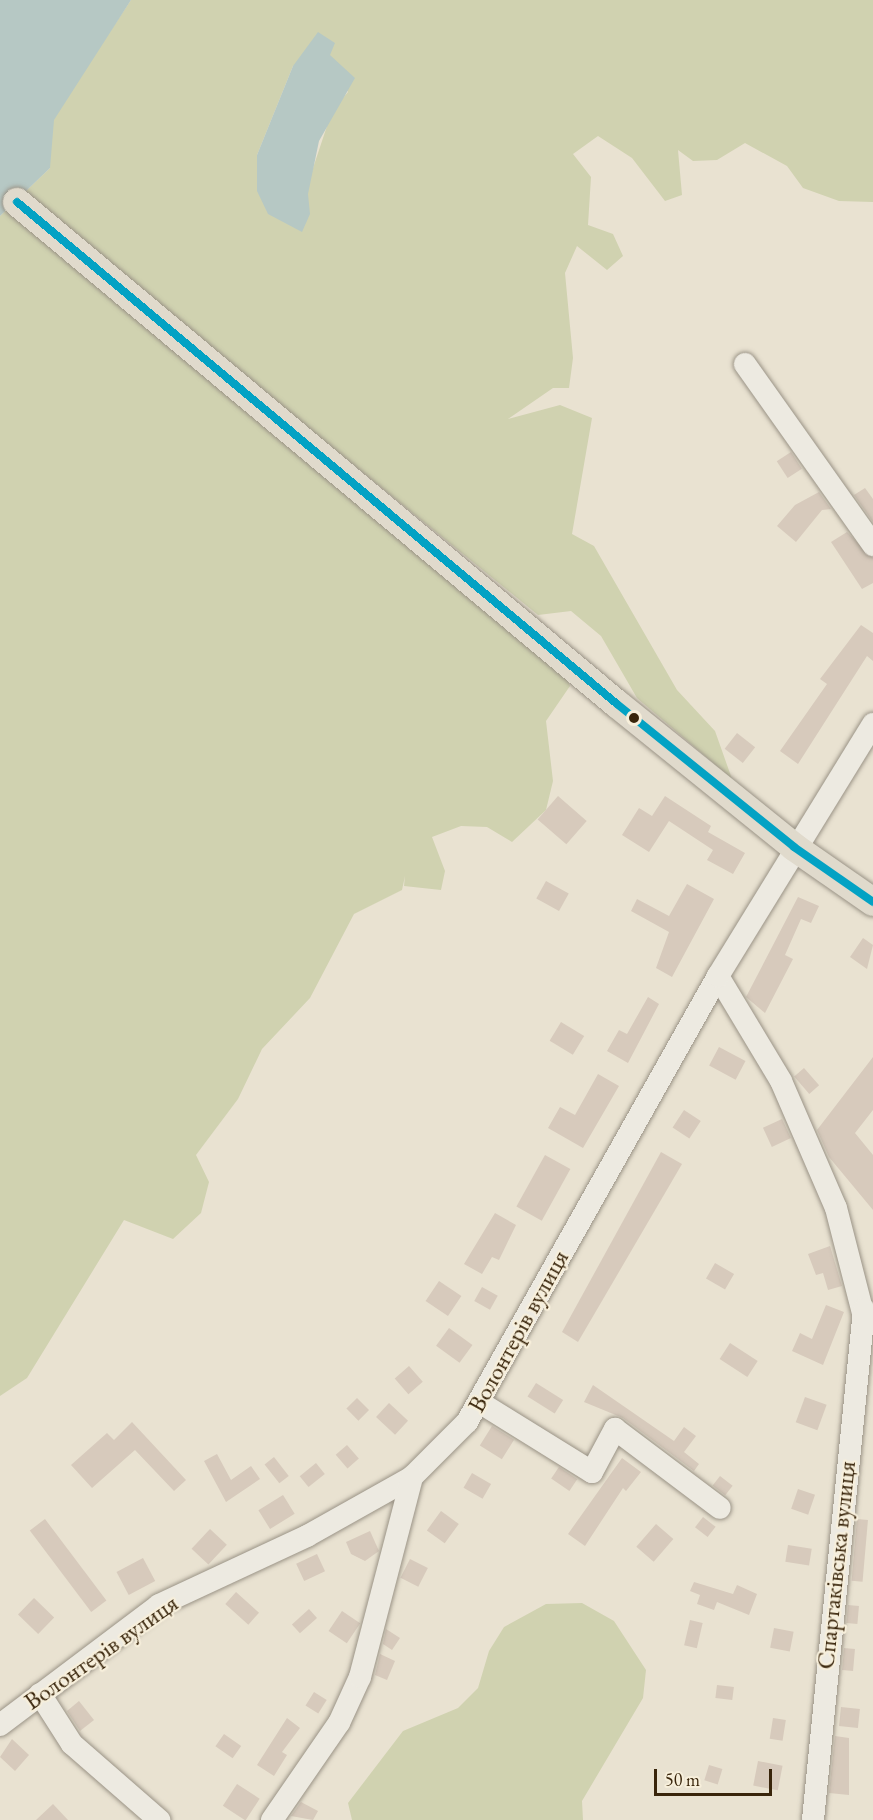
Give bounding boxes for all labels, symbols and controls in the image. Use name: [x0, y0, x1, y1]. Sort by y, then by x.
unlabelled marker: [628, 712, 640, 724]
street label: Волонтерів вулиця: [462, 1245, 574, 1417]
street label: Спартаківська вулиця: [811, 1459, 861, 1671]
street label: Волонтерів вулиця: [19, 1588, 183, 1716]
scale bar: [657, 1757, 776, 1795]
text: 50 m: [665, 1768, 700, 1791]

